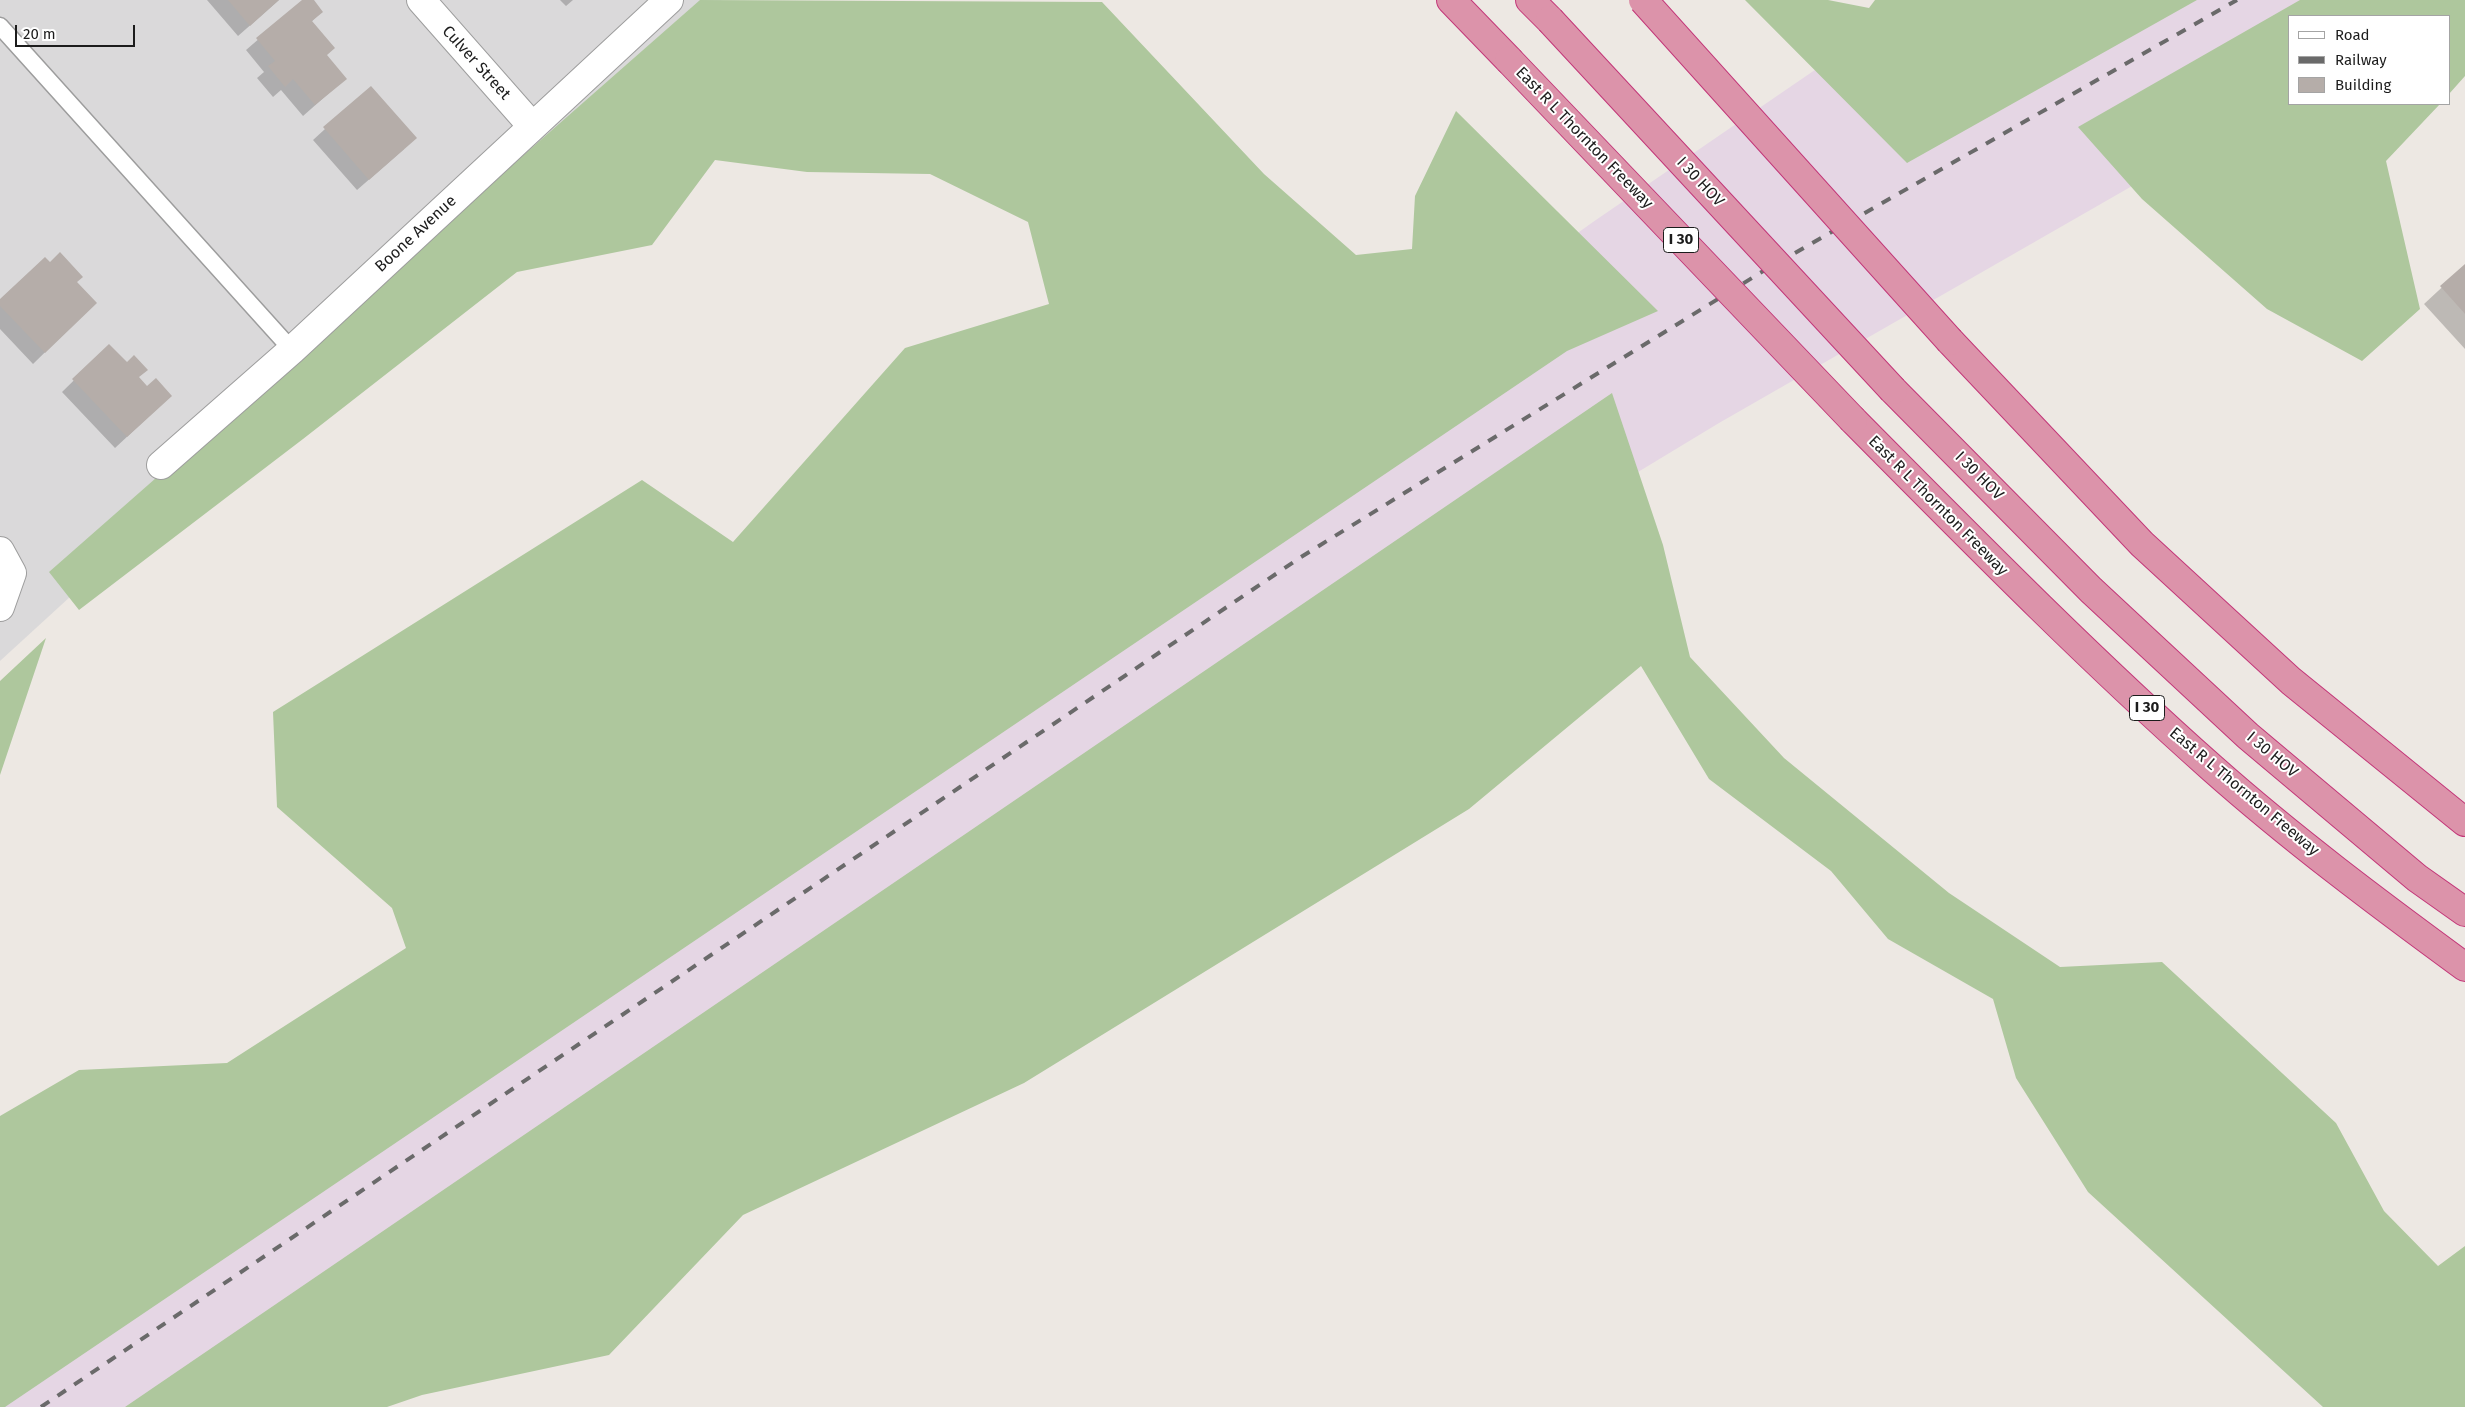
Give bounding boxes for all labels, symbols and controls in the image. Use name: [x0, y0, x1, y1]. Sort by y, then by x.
scale bar: [18, 15, 138, 47]
legend: [2288, 15, 2450, 105]
street label: Culver Street: [438, 22, 514, 104]
text: 20 m: [23, 25, 56, 43]
text: Road: [2335, 26, 2370, 44]
text: Railway: [2335, 51, 2387, 69]
street label: East R L Thornton Freeway: [1511, 63, 1657, 213]
text: Building: [2335, 76, 2391, 94]
street label: I 30 HOV: [1672, 153, 1728, 211]
street label: Boone Avenue: [371, 192, 461, 276]
road number: I 30: [1664, 228, 1698, 252]
street label: East R L Thornton Freeway: [1864, 432, 2012, 580]
street label: I 30 HOV: [1951, 448, 2007, 504]
road number: I 30: [2130, 696, 2164, 720]
street label: East R L Thornton Freeway: [2165, 724, 2323, 860]
street label: I 30 HOV: [2243, 728, 2301, 782]

